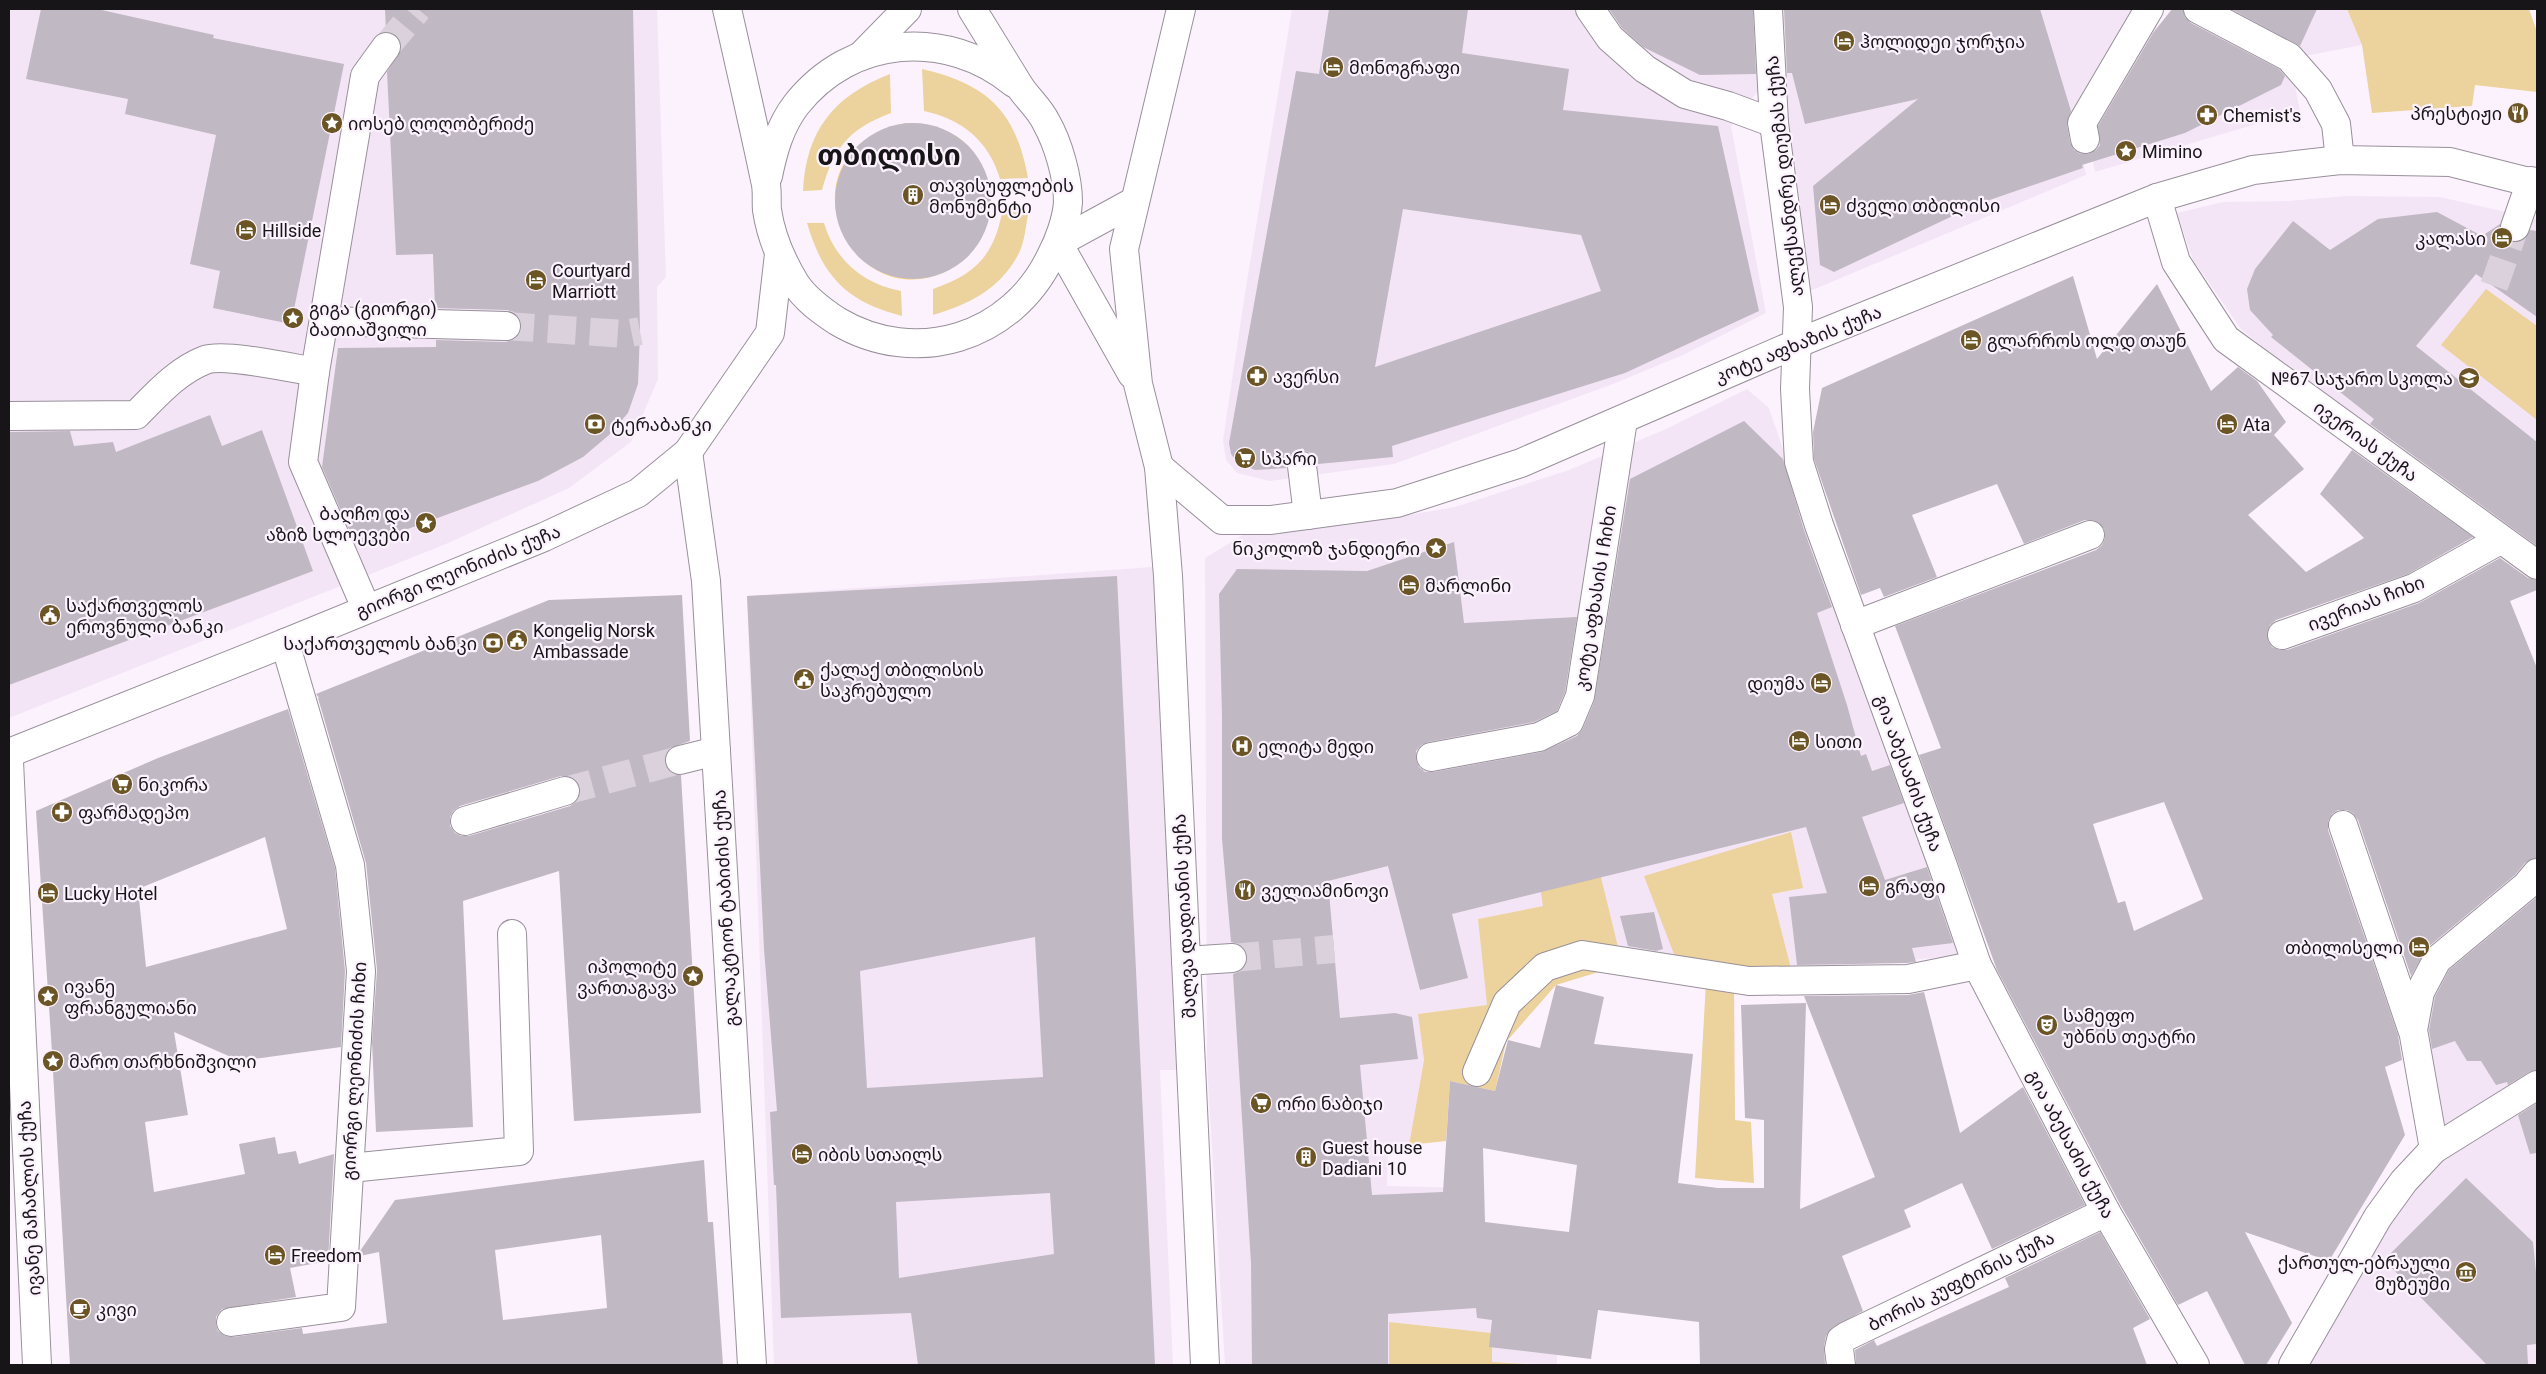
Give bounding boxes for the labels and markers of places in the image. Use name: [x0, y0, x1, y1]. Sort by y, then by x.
hotel icon: ჰოლიდეი ჯორჯია: [1832, 29, 1856, 53]
place label: ჰოლიდეი ჯორჯია: [1860, 31, 2025, 53]
hotel icon: მონოგრაფი: [1321, 55, 1345, 79]
place label: მონოგრაფი: [1349, 57, 1460, 79]
restaurant icon: პრესტიჟი: [2506, 101, 2530, 125]
pharmacy icon: Chemist's: [2195, 103, 2219, 127]
place label: პრესტიჟი: [2410, 103, 2502, 125]
place label: Chemist's: [2223, 105, 2301, 126]
place icon: იოსებ ღოღობერიძე: [320, 111, 344, 135]
place label: იოსებ ღოღობერიძე: [348, 113, 534, 135]
place icon: Mimino: [2114, 139, 2138, 163]
place label: Mimino: [2142, 141, 2202, 162]
place label: თავისუფლების მონუმენტი: [929, 175, 1074, 218]
building icon: თავისუფლების მონუმენტი: [901, 183, 925, 207]
hotel icon: ძველი თბილისი: [1818, 193, 1842, 217]
place label: ძველი თბილისი: [1846, 195, 2000, 217]
hotel icon: Hillside: [234, 218, 258, 242]
place label: Hillside: [262, 220, 321, 241]
hotel icon: კალასი: [2490, 226, 2514, 250]
place label: კალასი: [2415, 228, 2486, 250]
place label: Courtyard Marriott: [552, 260, 631, 302]
hotel icon: Courtyard Marriott: [524, 268, 548, 292]
place label: გიგა (გიორგი) ბათიაშვილი: [309, 298, 437, 341]
place icon: გიგა (გიორგი) ბათიაშვილი: [281, 306, 305, 330]
hotel icon: გლარროს ოლდ თაუნ: [1959, 328, 1983, 352]
place label: გლარროს ოლდ თაუნ: [1987, 330, 2187, 352]
pharmacy icon: ავერსი: [1245, 364, 1269, 388]
place label: ავერსი: [1273, 366, 1339, 388]
school or university icon: №67 საჯარო სკოლა: [2457, 366, 2481, 390]
place label: №67 საჯარო სკოლა: [2271, 368, 2453, 390]
bank icon: ტერაბანკი: [583, 412, 607, 436]
hotel icon: Ata: [2215, 412, 2239, 436]
place label: ტერაბანკი: [611, 414, 712, 436]
place label: Ata: [2243, 414, 2270, 435]
supermarket icon: სპარი: [1233, 446, 1257, 470]
place label: სპარი: [1261, 448, 1317, 469]
place label: ბაღჩო და აზიზ სლოევები: [266, 503, 410, 546]
place icon: ბაღჩო და აზიზ სლოევები: [414, 511, 438, 535]
place icon: ნიკოლოზ ჯანდიერი: [1424, 536, 1448, 560]
place label: ნიკოლოზ ჯანდიერი: [1232, 538, 1420, 560]
hotel icon: მარლინი: [1397, 573, 1421, 597]
place label: მარლინი: [1425, 575, 1511, 597]
place label: საქართველოს ეროვნული ბანკი: [66, 595, 224, 638]
public building icon: საქართველოს ეროვნული ბანკი: [38, 603, 62, 627]
place label: Kongelig Norsk Ambassade: [533, 620, 656, 662]
public building icon: Kongelig Norsk Ambassade: [505, 628, 529, 652]
bank icon: საქართველოს ბანკი: [481, 631, 505, 655]
place label: საქართველოს ბანკი: [283, 633, 477, 655]
place label: ქალაქ თბილისის საკრებულო: [820, 659, 984, 702]
public building icon: ქალაქ თბილისის საკრებულო: [792, 667, 816, 691]
hotel icon: დიუმა: [1809, 671, 1833, 695]
place label: დიუმა: [1747, 673, 1805, 695]
hotel icon: სითი: [1787, 729, 1811, 753]
place label: სითი: [1815, 731, 1862, 752]
hospital icon: ელიტა მედი: [1230, 734, 1254, 758]
place label: ელიტა მედი: [1258, 736, 1374, 758]
supermarket icon: ნიკორა: [110, 772, 134, 796]
place label: ნიკორა: [138, 774, 208, 796]
pharmacy icon: ფარმადეპო: [50, 800, 74, 824]
place label: ფარმადეპო: [78, 802, 189, 824]
hotel icon: გრაფი: [1857, 874, 1881, 898]
place label: გრაფი: [1885, 876, 1945, 898]
restaurant icon: ველიამინოვი: [1233, 878, 1257, 902]
place label: ველიამინოვი: [1261, 880, 1389, 902]
hotel icon: Lucky Hotel: [36, 881, 60, 905]
place label: Lucky Hotel: [64, 883, 158, 904]
hotel icon: თბილისელი: [2407, 935, 2431, 959]
place label: თბილისელი: [2285, 937, 2403, 959]
place label: იპოლიტე ვართაგავა: [577, 956, 677, 999]
place icon: იპოლიტე ვართაგავა: [681, 964, 705, 988]
place label: ივანე ფრანგულიანი: [64, 976, 197, 1019]
place icon: ივანე ფრანგულიანი: [36, 984, 60, 1008]
place label: სამეფო უბნის თეატრი: [2063, 1005, 2196, 1048]
theatre icon: სამეფო უბნის თეატრი: [2035, 1013, 2059, 1037]
place icon: მარო თარხნიშვილი: [41, 1049, 65, 1073]
place label: მარო თარხნიშვილი: [69, 1051, 257, 1073]
supermarket icon: ორი ნაბიჯი: [1249, 1091, 1273, 1115]
place label: ორი ნაბიჯი: [1277, 1093, 1383, 1115]
place label: Guest house Dadiani 10: [1322, 1137, 1422, 1179]
hotel icon: იბის სთაილს: [790, 1142, 814, 1166]
place label: იბის სთაილს: [818, 1144, 942, 1166]
building icon: Guest house Dadiani 10: [1294, 1145, 1318, 1169]
hotel icon: Freedom: [263, 1243, 287, 1267]
place label: Freedom: [291, 1245, 362, 1266]
place label: ქართულ-ებრაული მუზეუმი: [2278, 1252, 2450, 1295]
museum icon: ქართულ-ებრაული მუზეუმი: [2454, 1260, 2478, 1284]
cafe icon: კივი: [68, 1297, 92, 1321]
place label: კივი: [96, 1299, 137, 1321]

